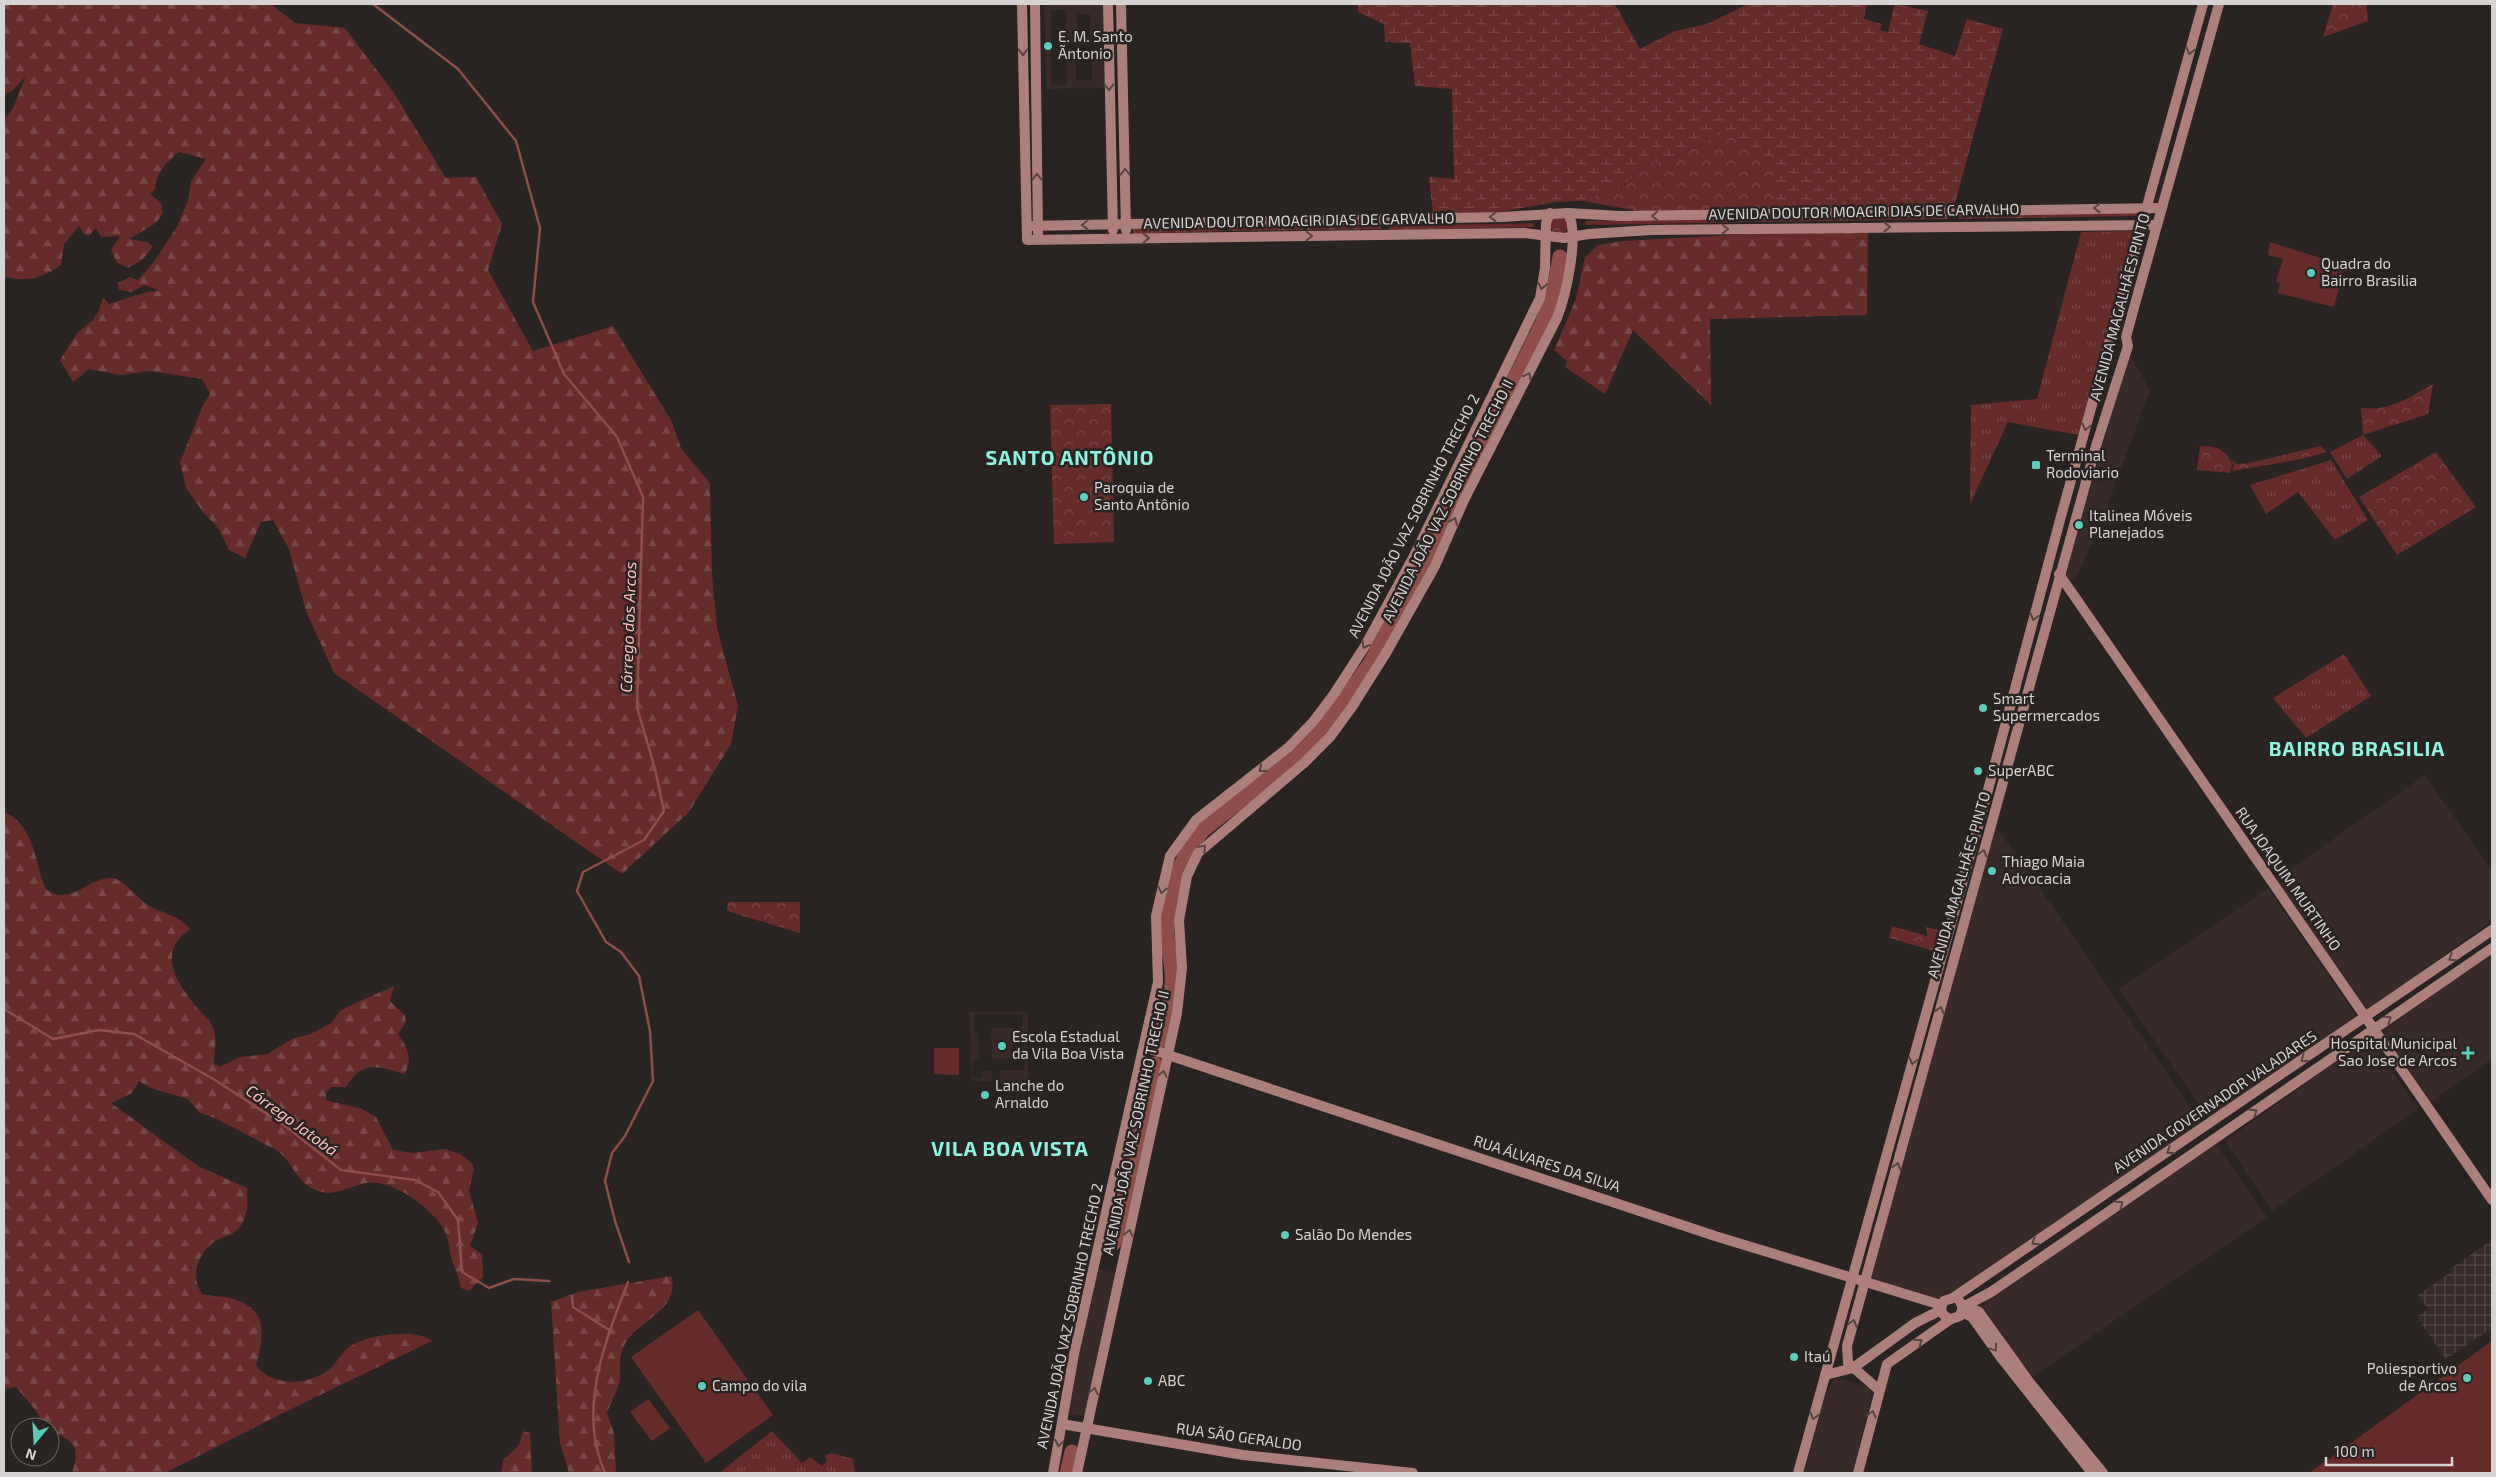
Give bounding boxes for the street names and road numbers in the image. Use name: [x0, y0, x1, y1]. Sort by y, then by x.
street label: AVENIDA DOUTOR MOACIR DIAS DE CARVALHO: [1708, 199, 2020, 223]
street label: AVENIDA DOUTOR MOACIR DIAS DE CARVALHO: [1143, 208, 1455, 232]
street label: AVENIDA MAGALHÃES PINTO: [2085, 211, 2153, 402]
street label: AVENIDA JOÃO VAZ SOBRINHO TRECHO II: [1378, 376, 1517, 625]
street label: AVENIDA JOÃO VAZ SOBRINHO TRECHO 2: [1344, 391, 1483, 640]
street label: AVENIDA MAGALHÃES PINTO: [1923, 789, 1993, 980]
street label: RUA JOAQUIM MURTINHO: [2231, 803, 2345, 954]
street label: AVENIDA JOÃO VAZ SOBRINHO TRECHO II: [1098, 989, 1172, 1257]
street label: AVENIDA GOVERNADOR VALADARES: [2109, 1026, 2320, 1176]
street label: RUA ÁLVARES DA SILVA: [1472, 1131, 1624, 1196]
street label: AVENIDA JOÃO VAZ SOBRINHO TRECHO 2: [1032, 1181, 1106, 1450]
street label: RUA SÃO GERALDO: [1175, 1418, 1303, 1454]

